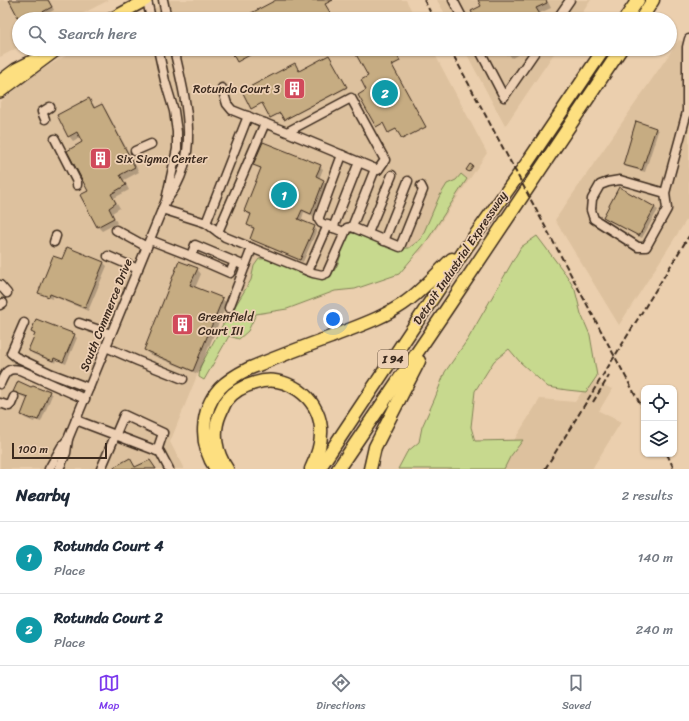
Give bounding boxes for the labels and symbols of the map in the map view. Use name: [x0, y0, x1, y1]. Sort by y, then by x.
building icon: Rotunda Court 3: [282, 76, 308, 102]
place label: Rotunda Court 3: [193, 78, 280, 100]
pin: 2: [372, 78, 398, 108]
building icon: Six Sigma Center: [88, 146, 114, 172]
place label: Six Sigma Center: [116, 148, 209, 170]
pin: 1: [271, 180, 297, 210]
street label: Detroit Industrial Expressway: [407, 186, 514, 329]
street label: South Commerce Drive: [73, 255, 139, 375]
place label: Greenfield Court III: [198, 306, 255, 342]
your location: [323, 309, 343, 329]
building icon: Greenfield Court III: [170, 311, 196, 337]
road number: I 94: [378, 350, 408, 368]
scale bar: [12, 441, 107, 460]

